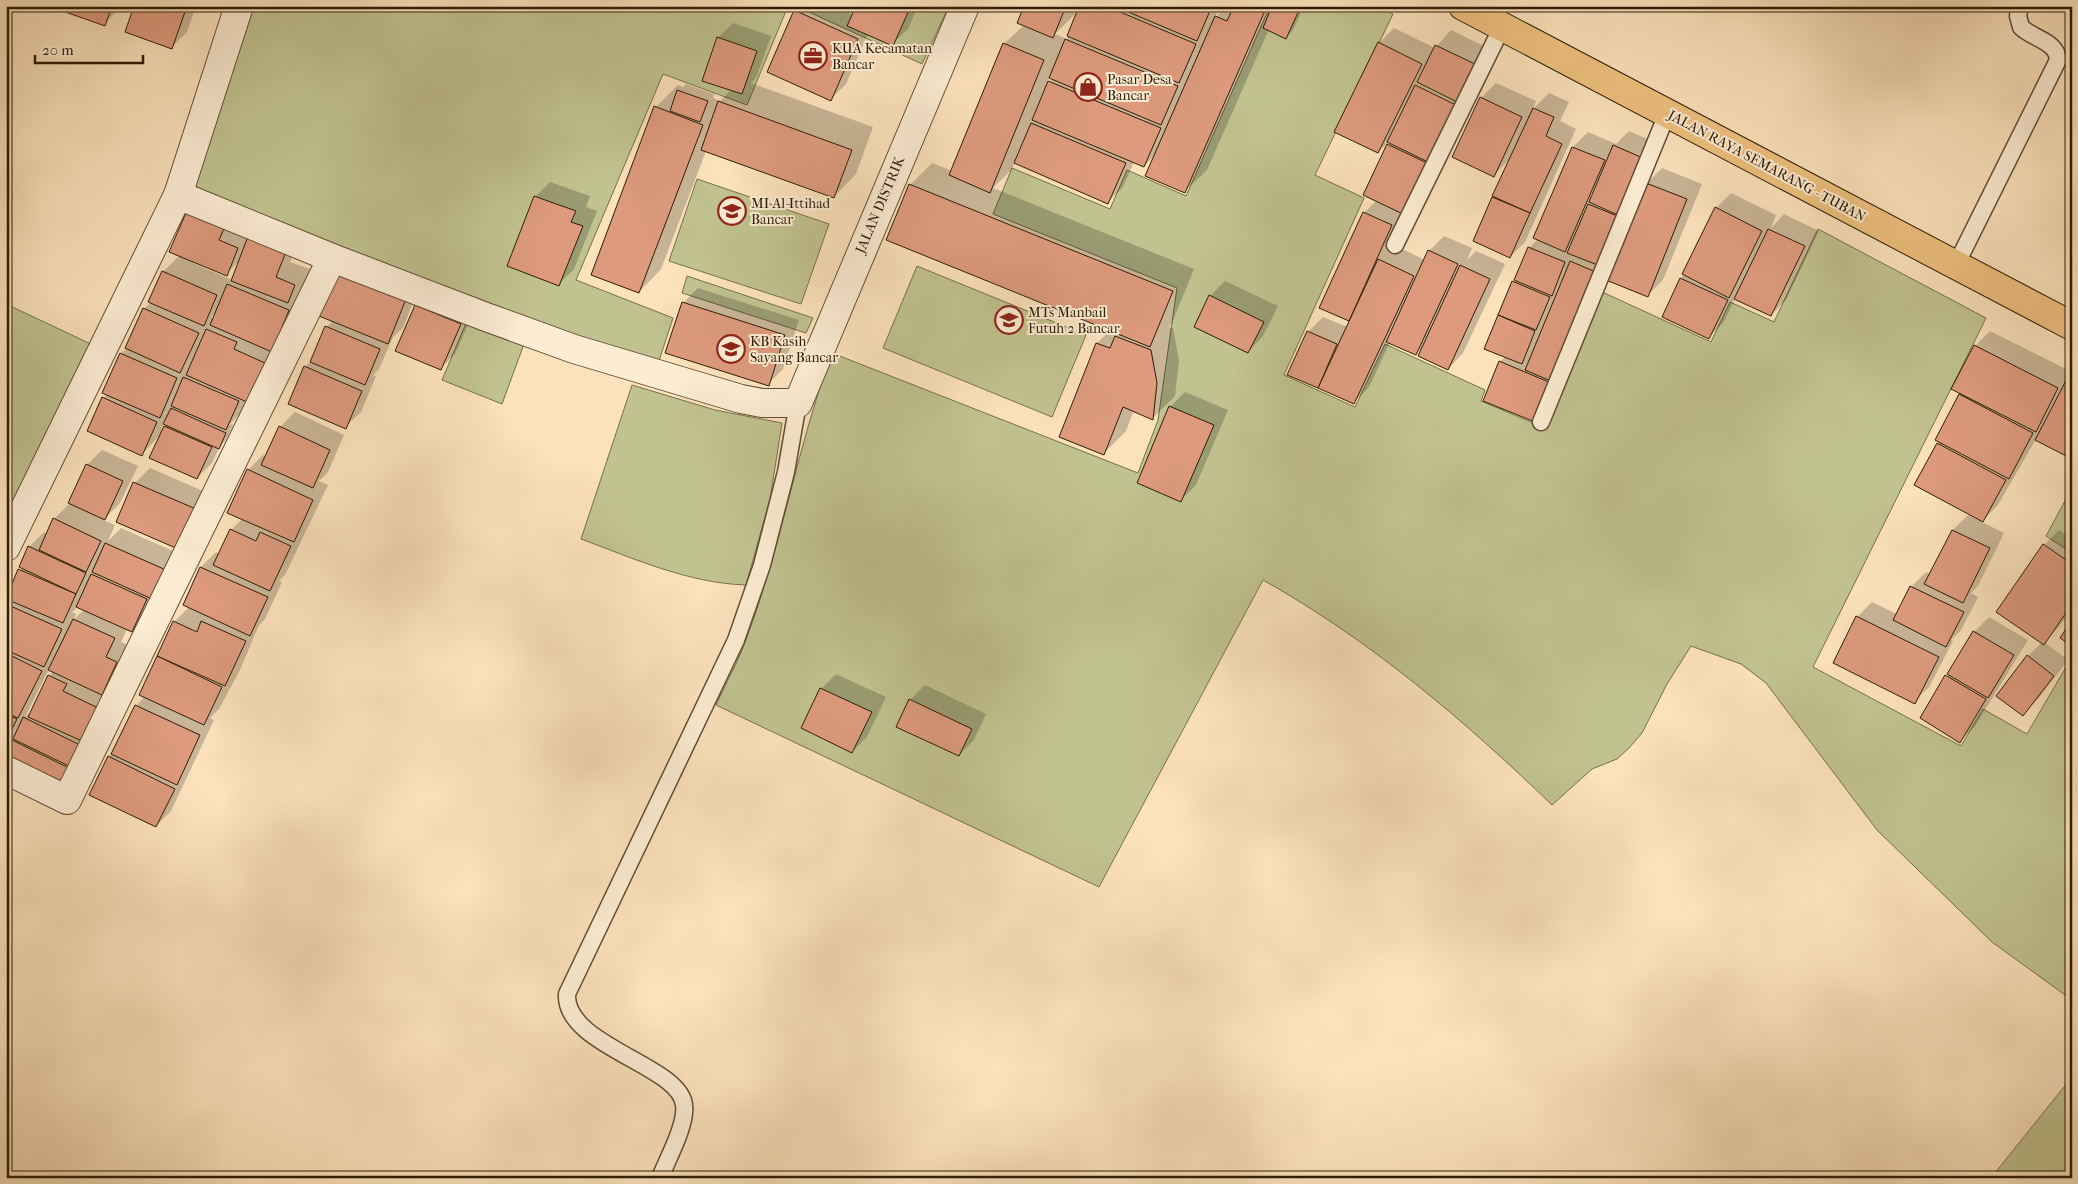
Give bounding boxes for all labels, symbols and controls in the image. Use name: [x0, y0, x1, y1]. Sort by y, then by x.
scale bar: [35, 32, 142, 64]
place label: KUA Kecamatan Bancar: [832, 40, 932, 73]
text: 20 m: [42, 41, 74, 59]
office icon: KUA Kecamatan Bancar: [798, 41, 828, 71]
place label: Pasar Desa Bancar: [1107, 71, 1172, 104]
shop icon: Pasar Desa Bancar: [1073, 72, 1103, 102]
street label: JALAN RAYA SEMARANG - TUBAN: [1664, 106, 1869, 226]
street label: JALAN DISTRIK: [851, 153, 908, 257]
place label: MI Al-Ittihad Bancar: [751, 195, 831, 228]
school or university icon: MI Al-Ittihad Bancar: [717, 196, 747, 226]
place label: MTs Manbail Futuh 2 Bancar: [1028, 304, 1120, 337]
school or university icon: MTs Manbail Futuh 2 Bancar: [994, 305, 1024, 335]
place label: KB Kasih Sayang Bancar: [750, 333, 838, 366]
school or university icon: KB Kasih Sayang Bancar: [716, 334, 746, 364]

